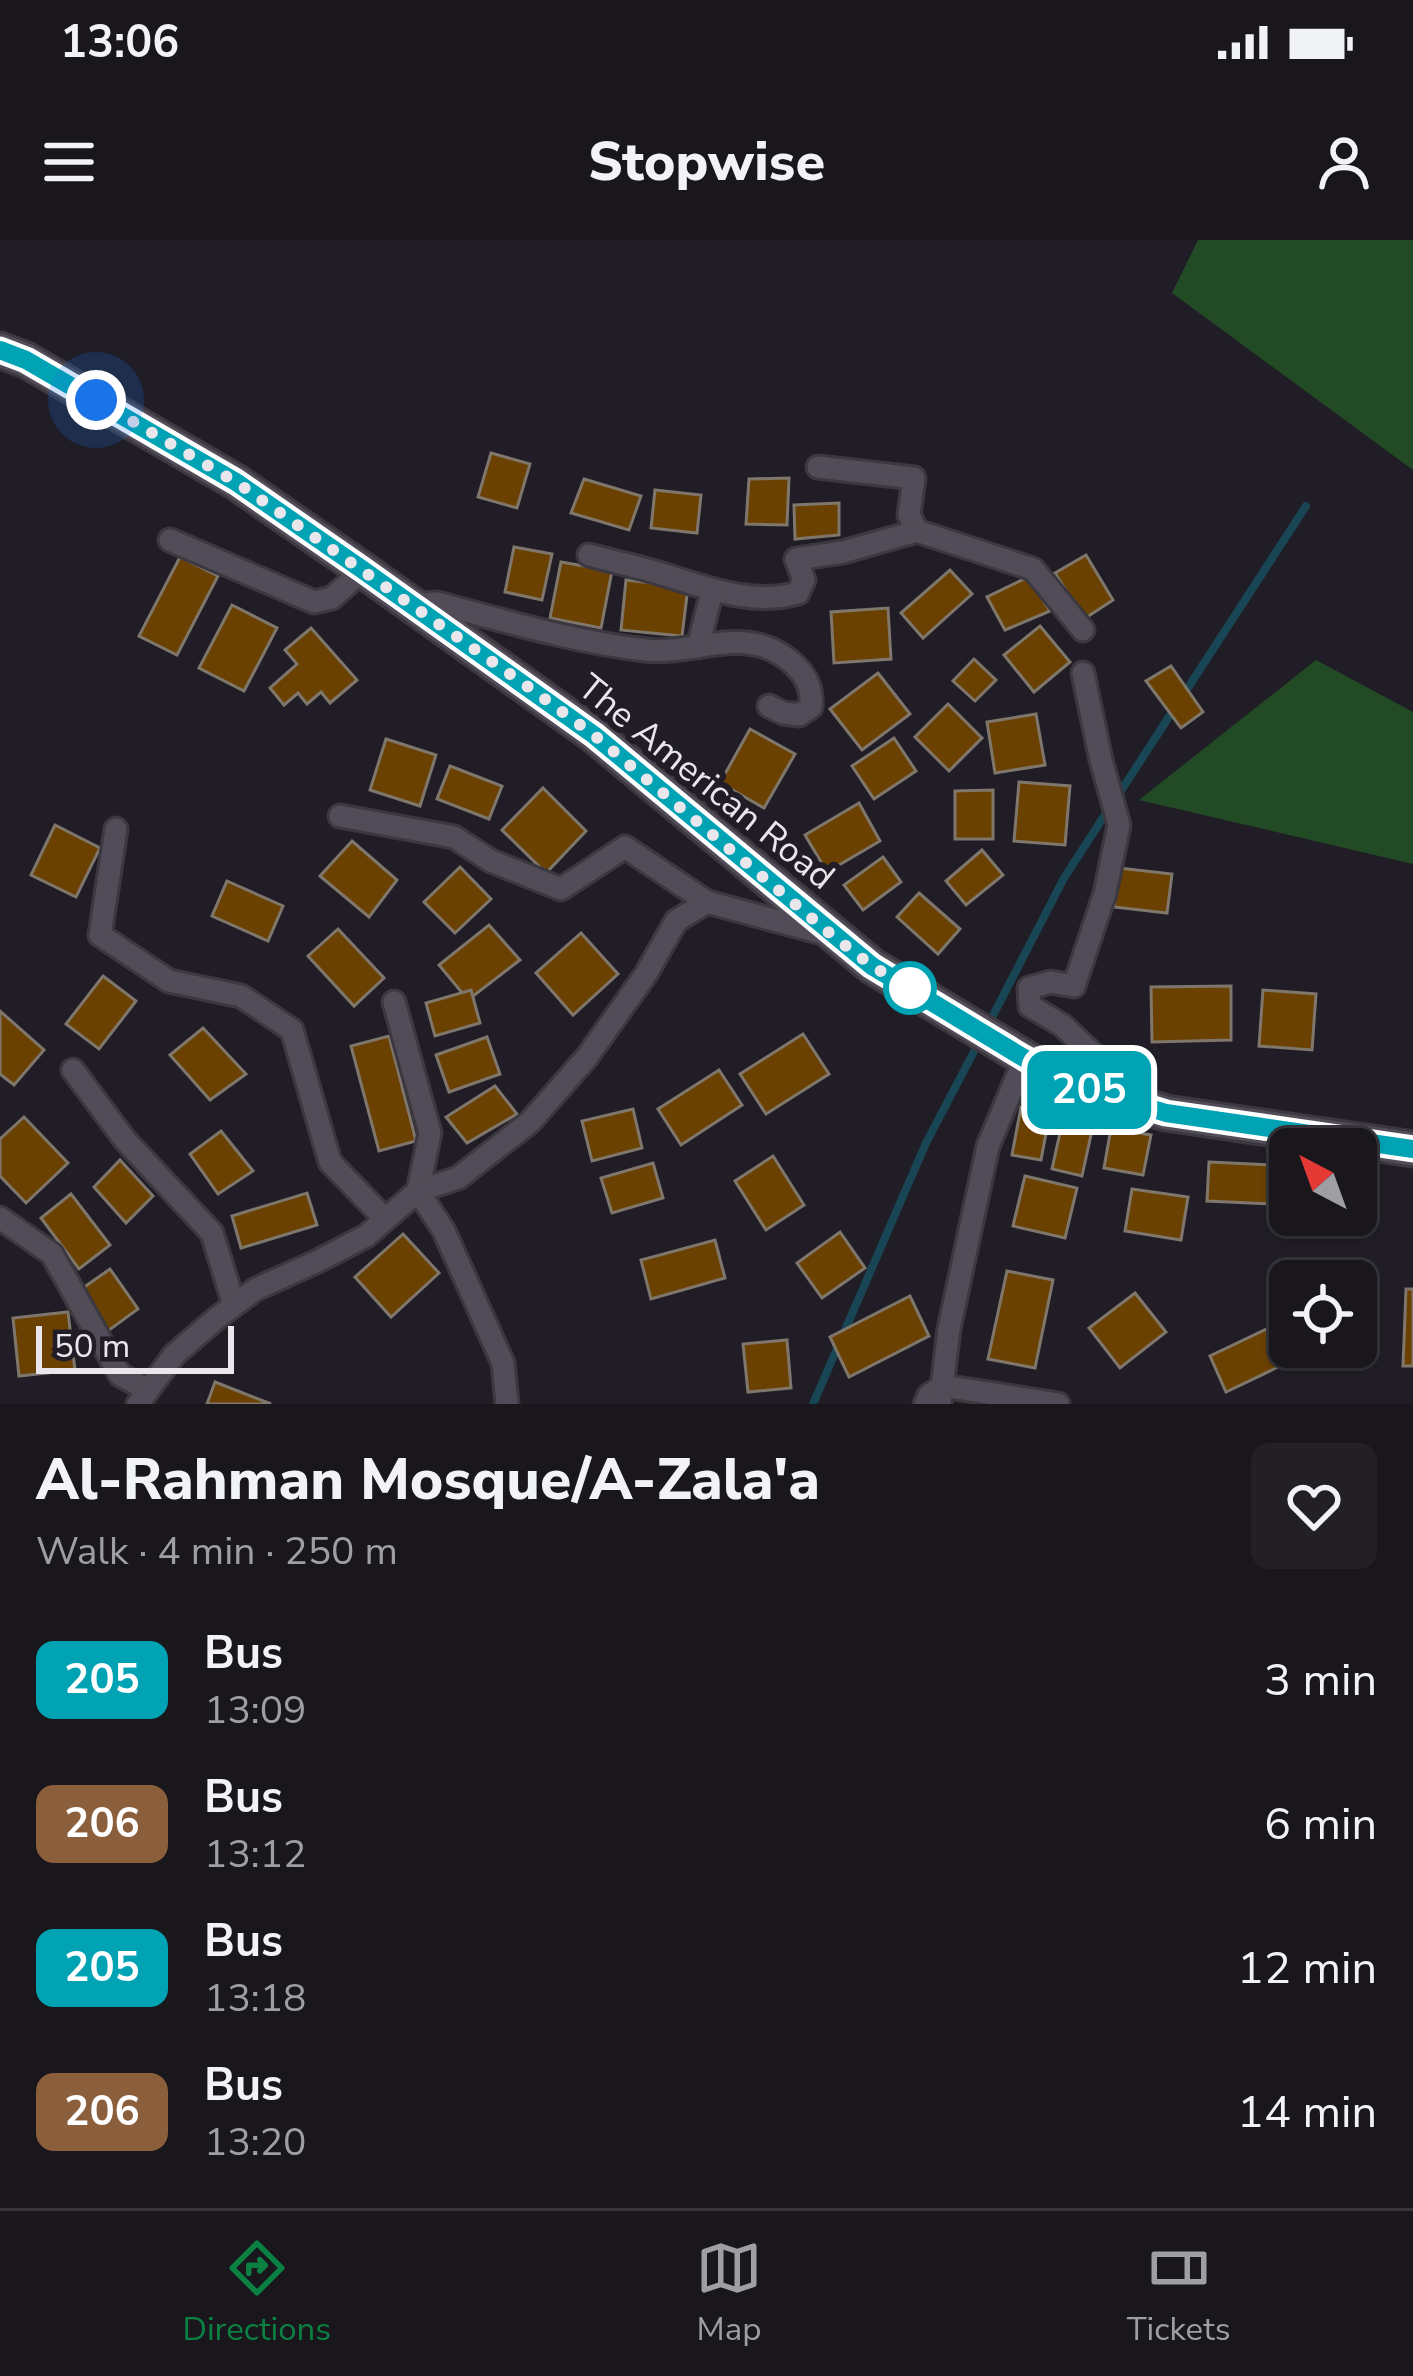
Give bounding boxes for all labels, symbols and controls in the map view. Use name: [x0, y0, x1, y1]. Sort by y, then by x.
text: 13:06: [60, 12, 179, 73]
text: Stopwise: [588, 125, 825, 199]
icon: menu: [36, 129, 102, 195]
icon: person: [1311, 129, 1377, 195]
your location: [66, 370, 126, 430]
street label: The American Road: [567, 663, 845, 901]
unlabelled marker: [885, 963, 935, 1013]
line badge: 205: [1020, 1051, 1158, 1129]
text: 205: [1051, 1061, 1127, 1118]
north arrow: [1269, 1128, 1377, 1236]
map controls: [1269, 1128, 1377, 1368]
button: locate: [1269, 1260, 1377, 1368]
scale bar: [36, 1320, 234, 1373]
text: 50 m: [54, 1324, 130, 1369]
text: Al-Rahman Mosque/A-Zala'a: [36, 1441, 820, 1519]
button: heart: [1251, 1443, 1377, 1569]
text: Walk · 4 min · 250 m: [36, 1525, 398, 1578]
text: Bus: [204, 1623, 283, 1684]
text: 3 min: [1264, 1650, 1377, 1711]
text: 205: [64, 1651, 140, 1708]
text: 13:09: [204, 1684, 307, 1737]
text: Bus: [204, 1767, 283, 1828]
text: 6 min: [1264, 1794, 1377, 1855]
text: 206: [64, 1795, 140, 1852]
text: 13:12: [204, 1828, 307, 1881]
text: Bus: [204, 1911, 283, 1972]
text: 12 min: [1237, 1938, 1377, 1999]
text: 205: [64, 1939, 140, 1996]
text: 13:18: [204, 1972, 307, 2025]
text: Bus: [204, 2055, 283, 2116]
text: 14 min: [1237, 2082, 1377, 2143]
text: 206: [64, 2083, 140, 2140]
text: 13:20: [204, 2116, 307, 2169]
tab: Directions: [182, 2235, 331, 2352]
tab: Map: [696, 2235, 762, 2352]
tab: Tickets: [1127, 2235, 1231, 2352]

